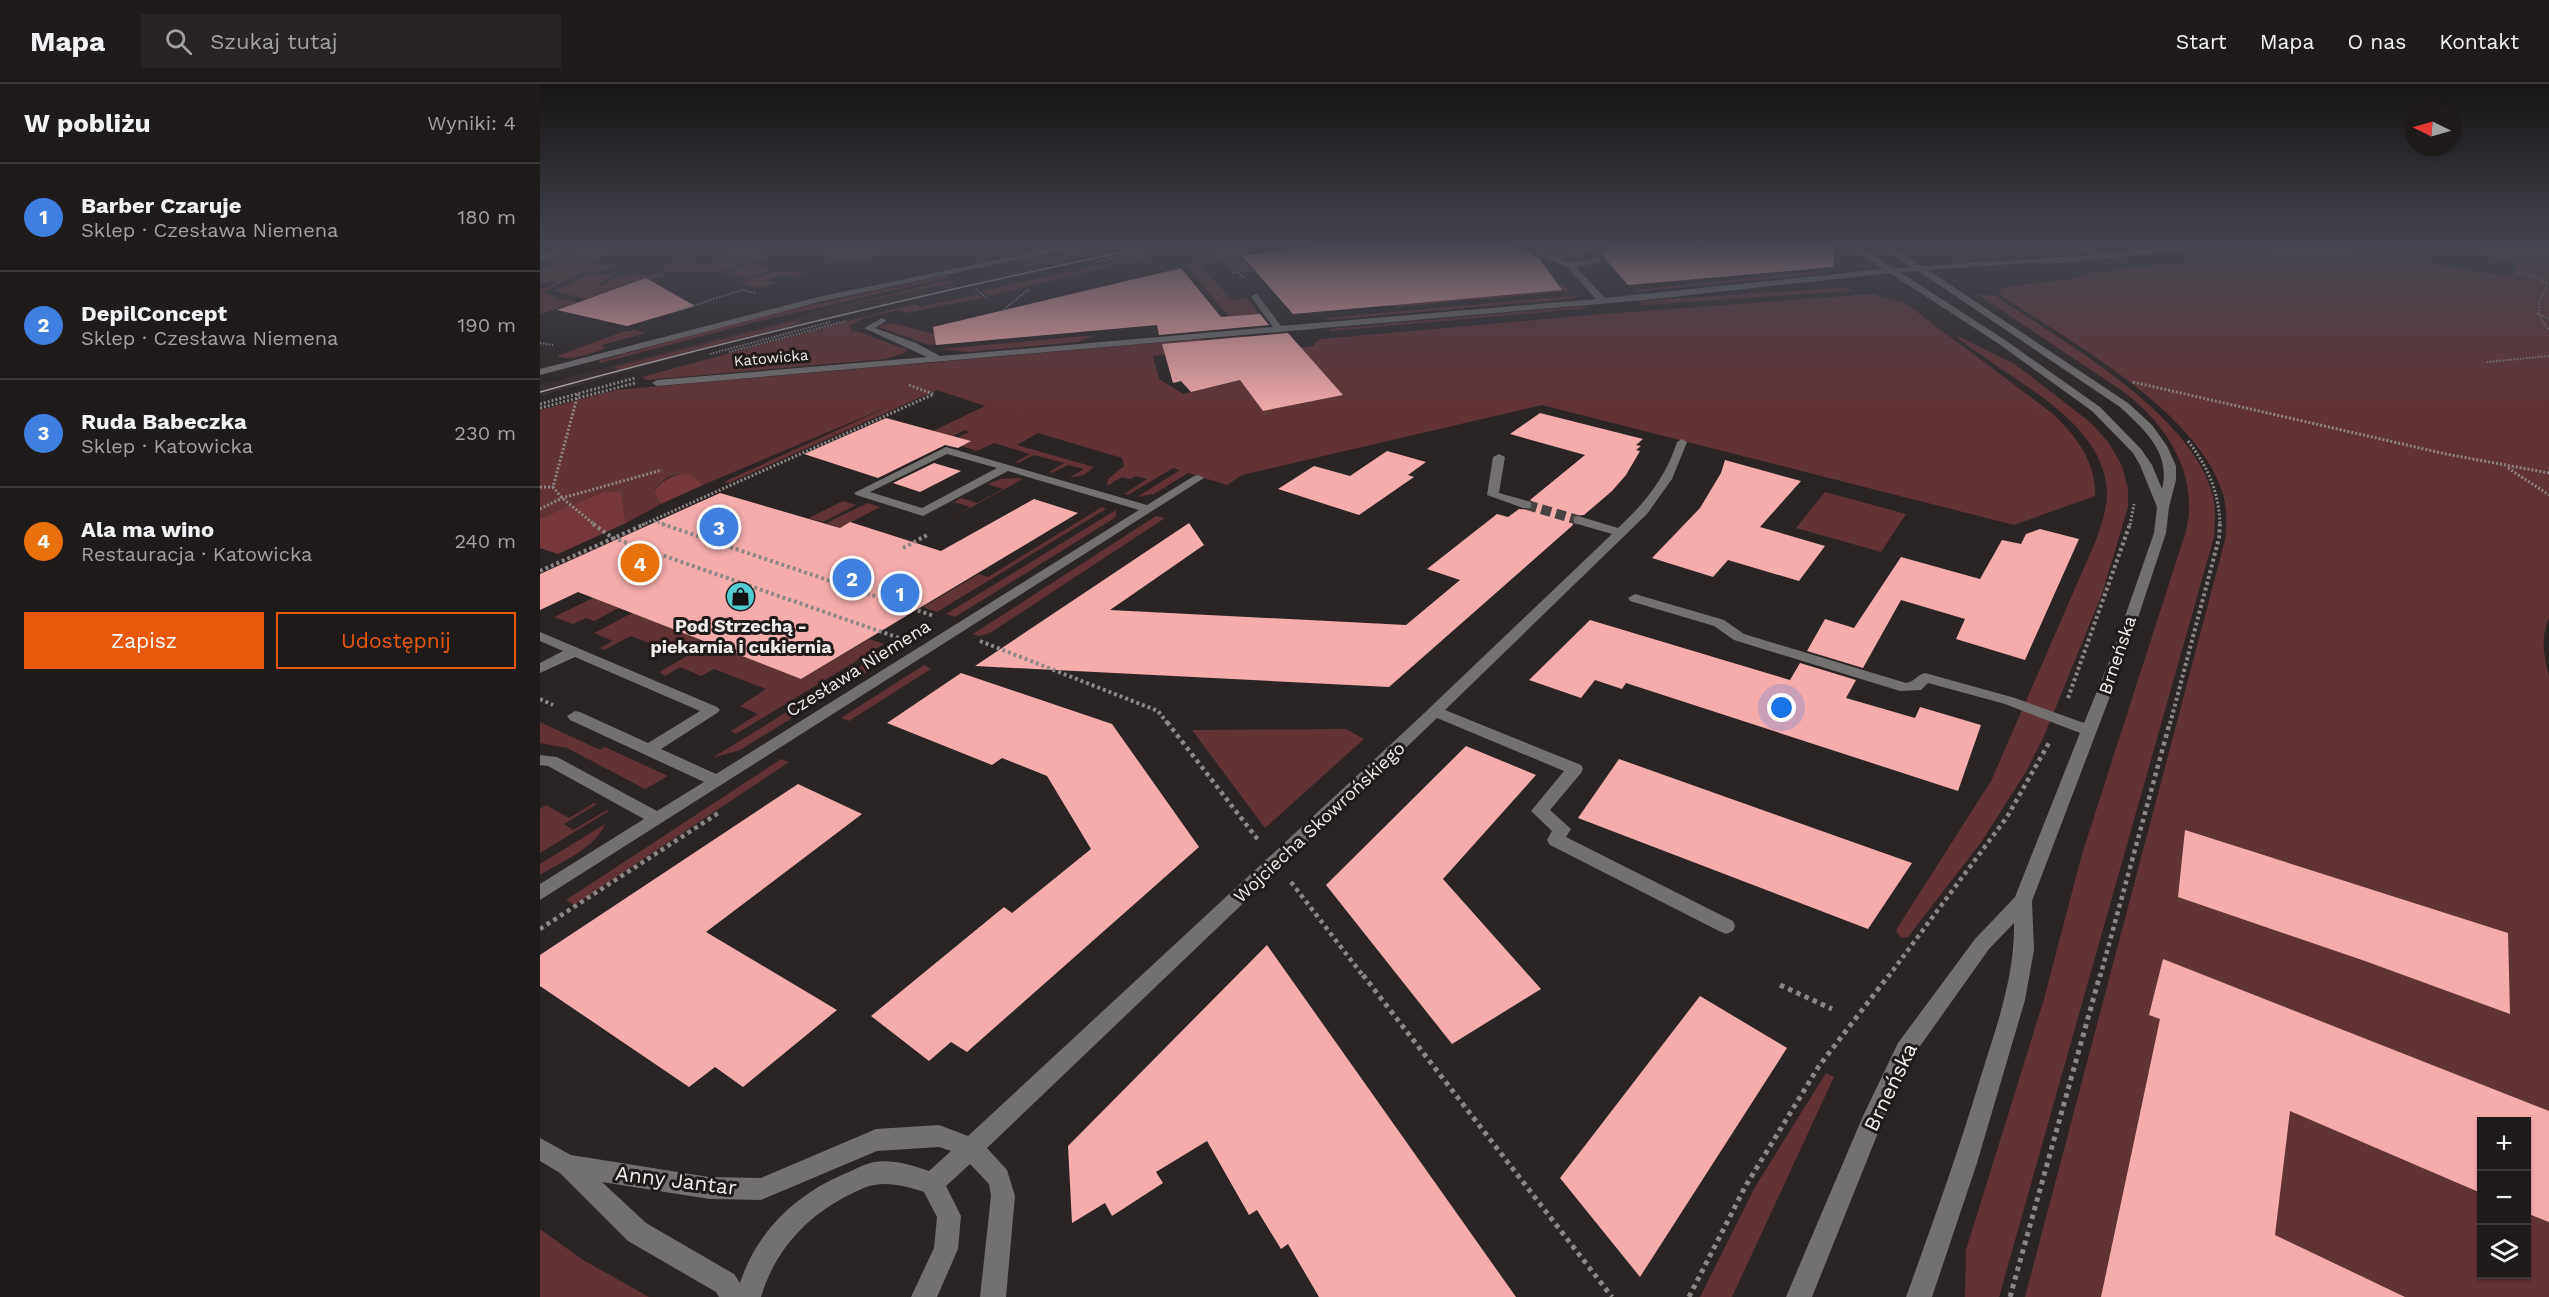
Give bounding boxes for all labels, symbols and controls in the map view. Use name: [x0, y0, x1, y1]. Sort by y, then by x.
search box: [141, 14, 561, 68]
text: Mapa: [30, 25, 105, 58]
icon: search: [162, 25, 195, 58]
text: Szukaj tutaj: [210, 29, 338, 54]
text: Start: [2176, 29, 2227, 54]
text: Mapa: [2260, 29, 2314, 54]
text: O nas: [2347, 29, 2406, 54]
text: Kontakt: [2439, 29, 2519, 54]
north arrow: [2405, 102, 2459, 156]
text: W pobliżu: [24, 108, 151, 138]
text: Wyniki: 4: [427, 111, 516, 135]
text: Barber Czaruje: [81, 193, 242, 218]
text: 1: [39, 205, 48, 229]
text: 180 m: [458, 205, 516, 229]
text: Sklep · Czesława Niemena: [81, 218, 338, 242]
text: DepilConcept: [81, 301, 227, 326]
text: 2: [38, 313, 49, 337]
text: 190 m: [458, 313, 516, 337]
text: Sklep · Czesława Niemena: [81, 326, 338, 350]
street label: Katowicka: [733, 346, 809, 370]
text: Ruda Babeczka: [81, 409, 247, 434]
text: 3: [38, 421, 49, 445]
text: 230 m: [454, 421, 516, 445]
text: Sklep · Katowicka: [81, 434, 253, 458]
pin: 3: [700, 504, 738, 550]
text: Ala ma wino: [81, 517, 214, 542]
text: 4: [37, 529, 50, 553]
text: 240 m: [454, 529, 516, 553]
pin: 4: [620, 540, 660, 586]
text: Restauracja · Katowicka: [81, 542, 312, 566]
pin: 2: [832, 556, 872, 600]
pin: 1: [880, 570, 920, 616]
shop icon: Pod Strzechą - piekarnia i cukiernia: [725, 580, 757, 612]
button: Zapisz: [24, 612, 264, 669]
button: Udostępnij: [276, 612, 516, 669]
street label: Brneńska: [2094, 613, 2140, 697]
place label: Pod Strzechą - piekarnia i cukiernia: [650, 615, 832, 657]
street label: Czesława Niemena: [782, 615, 934, 721]
your location: [1767, 693, 1796, 722]
street label: Wojciecha Skowrońskiego: [1229, 737, 1409, 907]
street label: Brneńska: [1858, 1039, 1922, 1135]
map controls: [2477, 1117, 2531, 1279]
button: +: [2477, 1117, 2531, 1171]
street label: Anny Jantar: [614, 1160, 739, 1200]
button: −: [2477, 1171, 2531, 1225]
button: layers: [2477, 1225, 2531, 1279]

